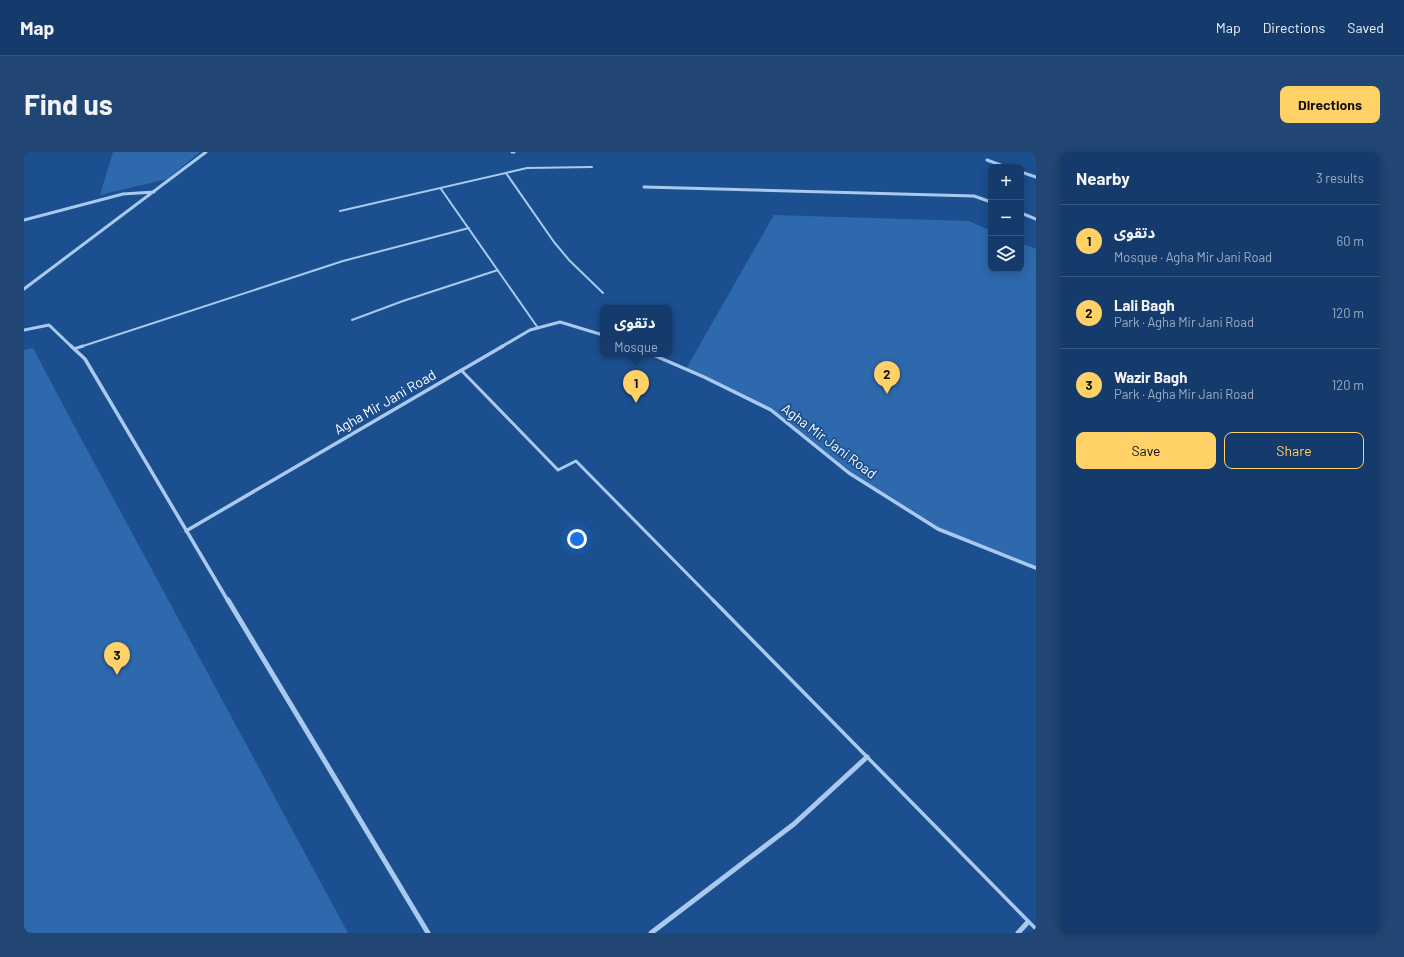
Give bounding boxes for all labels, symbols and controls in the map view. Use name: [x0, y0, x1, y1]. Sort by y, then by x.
text: Map: [20, 16, 54, 39]
text: Map: [1216, 19, 1241, 36]
text: Directions: [1263, 19, 1325, 36]
text: Saved: [1347, 19, 1384, 36]
button: Directions: [1280, 86, 1380, 123]
text: Find us: [24, 87, 113, 121]
map controls: [988, 164, 1024, 272]
button: +: [988, 164, 1024, 200]
text: Nearby: [1076, 168, 1130, 188]
text: 3 results: [1316, 170, 1364, 186]
button: −: [988, 200, 1024, 236]
text: دتقوى: [1114, 223, 1155, 241]
text: 1: [1087, 233, 1091, 249]
text: 60 m: [1337, 233, 1364, 249]
button: layers: [988, 236, 1024, 272]
text: Mosque · Agha Mir Jani Road: [1114, 249, 1272, 265]
text: Lali Bagh: [1114, 296, 1175, 314]
popup: [600, 305, 672, 357]
text: 2: [1085, 305, 1093, 321]
text: 120 m: [1332, 305, 1364, 321]
text: دتقوى: [614, 313, 655, 331]
text: Park · Agha Mir Jani Road: [1114, 314, 1254, 330]
text: Mosque: [614, 339, 658, 355]
pin: 2: [874, 361, 900, 394]
street label: Agha Mir Jani Road: [331, 366, 439, 438]
text: Wazir Bagh: [1114, 368, 1187, 386]
pin: 1: [623, 370, 649, 403]
text: 3: [1085, 377, 1093, 393]
text: 120 m: [1332, 377, 1364, 393]
text: Park · Agha Mir Jani Road: [1114, 386, 1254, 402]
street label: Agha Mir Jani Road: [778, 399, 880, 482]
button: Save: [1076, 432, 1216, 469]
button: Share: [1224, 432, 1364, 469]
your location: [567, 529, 587, 549]
pin: 3: [104, 642, 130, 675]

